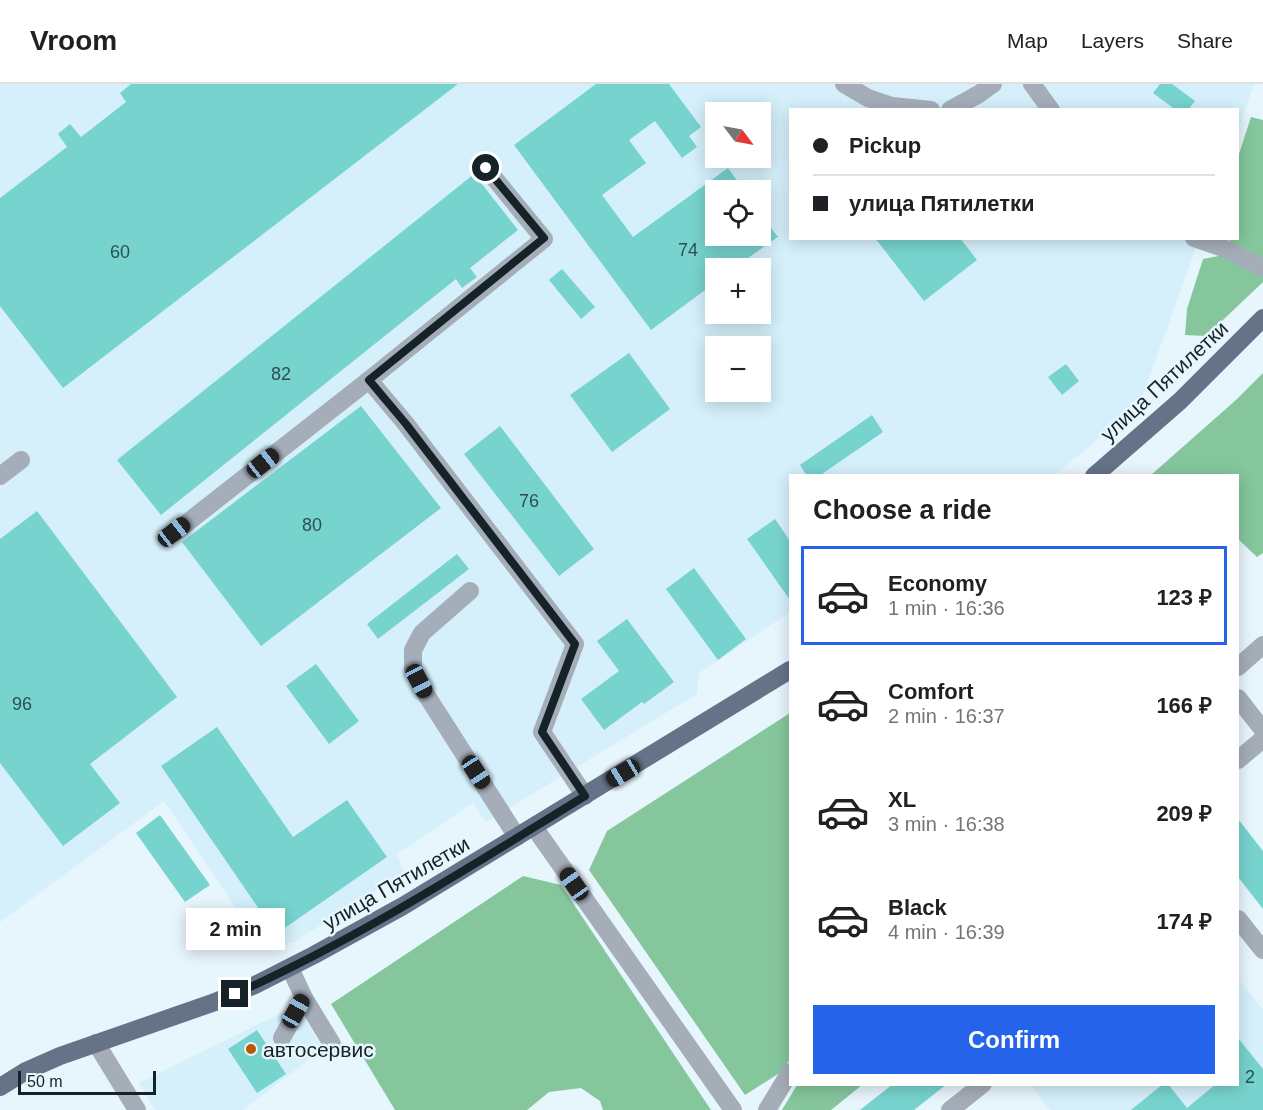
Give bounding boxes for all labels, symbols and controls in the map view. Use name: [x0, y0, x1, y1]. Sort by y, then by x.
text: Vroom: [30, 25, 117, 56]
text: Map: [1007, 29, 1048, 52]
text: Layers: [1081, 29, 1144, 52]
text: Share: [1177, 29, 1233, 52]
north arrow: [705, 102, 771, 168]
map controls: [705, 102, 771, 402]
text: Pickup: [849, 133, 921, 158]
route start: [472, 154, 499, 181]
button: locate: [705, 180, 771, 246]
text: улица Пятилетки: [849, 191, 1034, 216]
house number: 74: [678, 240, 698, 260]
house number: 60: [110, 242, 130, 262]
button: +: [705, 258, 771, 324]
street label: улица Пятилетки: [1096, 316, 1232, 446]
button: −: [705, 336, 771, 402]
house number: 82: [271, 364, 291, 384]
car: [243, 445, 283, 481]
house number: 76: [519, 491, 539, 511]
text: Choose a ride: [813, 495, 992, 525]
car: [154, 514, 194, 550]
house number: 80: [302, 515, 322, 535]
icon: car: [816, 569, 870, 623]
text: Economy: [888, 571, 987, 596]
text: 123 ₽: [1156, 585, 1212, 610]
text: 1 min · 16:36: [888, 597, 1005, 619]
car: [403, 661, 435, 701]
icon: car: [816, 677, 870, 731]
text: Comfort: [888, 679, 974, 704]
text: 166 ₽: [1156, 693, 1212, 718]
house number: 96: [12, 694, 32, 714]
text: 2 min · 16:37: [888, 705, 1005, 727]
car: [459, 752, 493, 792]
car: [603, 756, 643, 790]
icon: car: [816, 785, 870, 839]
text: XL: [888, 787, 916, 812]
text: 209 ₽: [1156, 801, 1212, 826]
text: 3 min · 16:38: [888, 813, 1005, 835]
street label: улица Пятилетки: [319, 832, 473, 934]
car: [556, 864, 592, 904]
icon: car: [816, 893, 870, 947]
text: Black: [888, 895, 947, 920]
callout: 2 min: [186, 907, 284, 949]
text: 174 ₽: [1156, 909, 1212, 934]
text: 2 min: [209, 918, 262, 940]
text: 4 min · 16:39: [888, 921, 1005, 943]
route end: [221, 980, 248, 1007]
car: [279, 991, 313, 1031]
button: Confirm: [813, 1005, 1215, 1074]
place label: автосервис: [263, 1038, 374, 1061]
marker: автосервис: [244, 1042, 258, 1056]
house number: 2: [1245, 1067, 1255, 1087]
scale bar: [18, 1068, 156, 1096]
text: 50 m: [27, 1073, 63, 1090]

